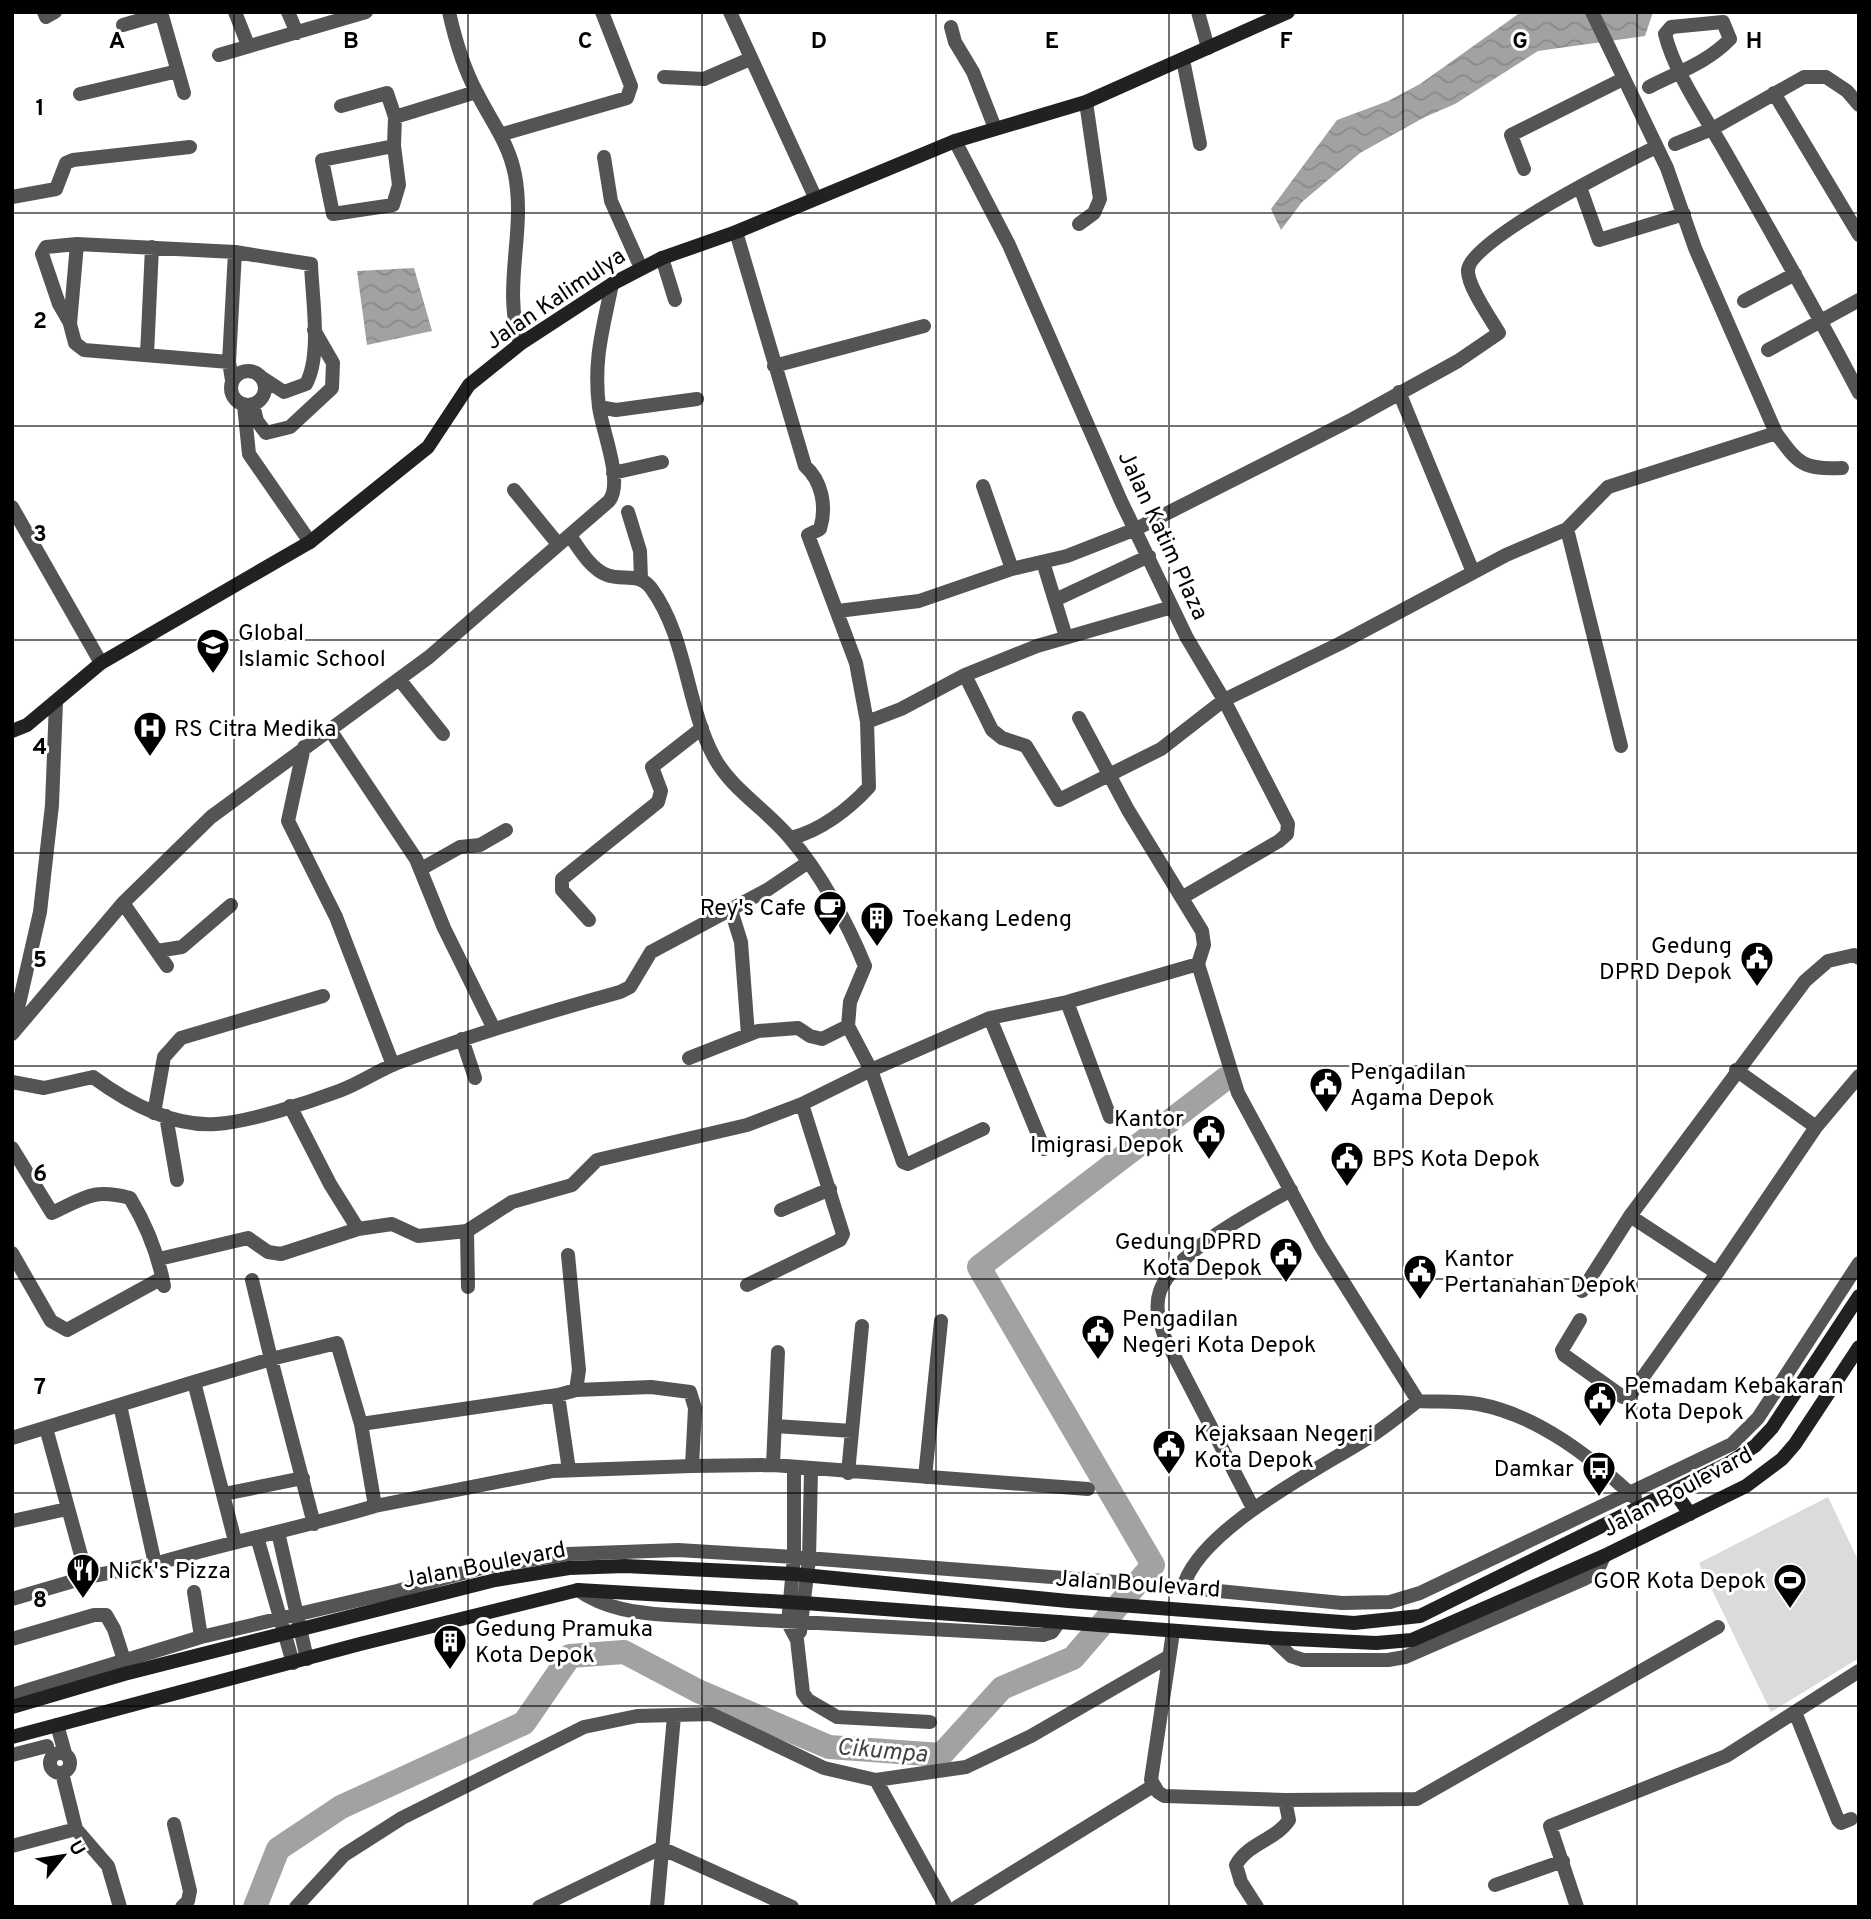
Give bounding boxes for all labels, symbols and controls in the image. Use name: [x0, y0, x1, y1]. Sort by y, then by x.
text: A: [109, 28, 125, 57]
text: B: [343, 28, 359, 57]
text: C: [578, 28, 592, 57]
text: D: [811, 28, 827, 57]
text: E: [1045, 28, 1059, 57]
text: F: [1279, 28, 1293, 57]
text: G: [1512, 28, 1528, 57]
text: H: [1746, 28, 1762, 57]
text: 1: [35, 95, 45, 124]
street label: Jalan Kalimulya: [481, 243, 632, 358]
text: 2: [33, 308, 47, 337]
street label: Jalan Katim Plaza: [1110, 447, 1214, 625]
text: 3: [33, 521, 47, 550]
place label: Global Islamic School: [238, 620, 386, 675]
school or university icon: Global Islamic School: [194, 626, 232, 675]
hospital icon: RS Citra Medika: [131, 709, 169, 758]
place label: RS Citra Medika: [174, 716, 336, 745]
text: 4: [33, 734, 47, 763]
cafe icon: Rey's Cafe: [811, 888, 849, 937]
place label: Rey's Cafe: [700, 895, 806, 924]
building icon: Toekang Ledeng: [858, 899, 896, 948]
place label: Toekang Ledeng: [902, 906, 1072, 935]
place label: Gedung DPRD Depok: [1599, 933, 1732, 988]
public building icon: Gedung DPRD Depok: [1738, 939, 1776, 988]
text: 5: [33, 947, 47, 976]
place label: Pengadilan Agama Depok: [1350, 1059, 1494, 1114]
public building icon: Pengadilan Agama Depok: [1307, 1065, 1345, 1114]
place label: Kantor Imigrasi Depok: [1030, 1106, 1184, 1161]
public building icon: Kantor Imigrasi Depok: [1190, 1112, 1228, 1161]
public building icon: BPS Kota Depok: [1328, 1139, 1366, 1188]
place label: BPS Kota Depok: [1372, 1146, 1540, 1175]
text: 6: [33, 1161, 47, 1190]
place label: Gedung DPRD Kota Depok: [1115, 1229, 1262, 1284]
public building icon: Gedung DPRD Kota Depok: [1267, 1235, 1305, 1284]
place label: Kantor Pertanahan Depok: [1444, 1246, 1637, 1301]
public building icon: Kantor Pertanahan Depok: [1401, 1252, 1439, 1301]
place label: Pengadilan Negeri Kota Depok: [1122, 1306, 1316, 1361]
public building icon: Pengadilan Negeri Kota Depok: [1079, 1312, 1117, 1361]
place label: Pemadam Kebakaran Kota Depok: [1624, 1373, 1844, 1428]
text: 7: [34, 1374, 46, 1403]
public building icon: Pemadam Kebakaran Kota Depok: [1581, 1379, 1619, 1428]
place label: Kejaksaan Negeri Kota Depok: [1194, 1421, 1373, 1476]
public building icon: Kejaksaan Negeri Kota Depok: [1150, 1427, 1188, 1476]
street label: Jalan Boulevard: [1598, 1442, 1758, 1545]
bus stop icon: Damkar: [1580, 1449, 1618, 1498]
place label: Damkar: [1494, 1456, 1574, 1485]
street label: Jalan Boulevard: [400, 1536, 568, 1596]
restaurant icon: Nick's Pizza: [64, 1551, 102, 1600]
place label: Nick's Pizza: [108, 1558, 231, 1587]
sports icon: GOR Kota Depok: [1771, 1561, 1809, 1610]
street label: Jalan Boulevard: [1054, 1565, 1221, 1606]
place label: GOR Kota Depok: [1593, 1568, 1766, 1597]
text: 8: [33, 1587, 47, 1616]
place label: Gedung Pramuka Kota Depok: [475, 1616, 653, 1671]
building icon: Gedung Pramuka Kota Depok: [431, 1622, 469, 1671]
water label: Cikumpa: [835, 1733, 929, 1771]
north arrow: [28, 1821, 98, 1891]
text: U: [62, 1837, 90, 1860]

